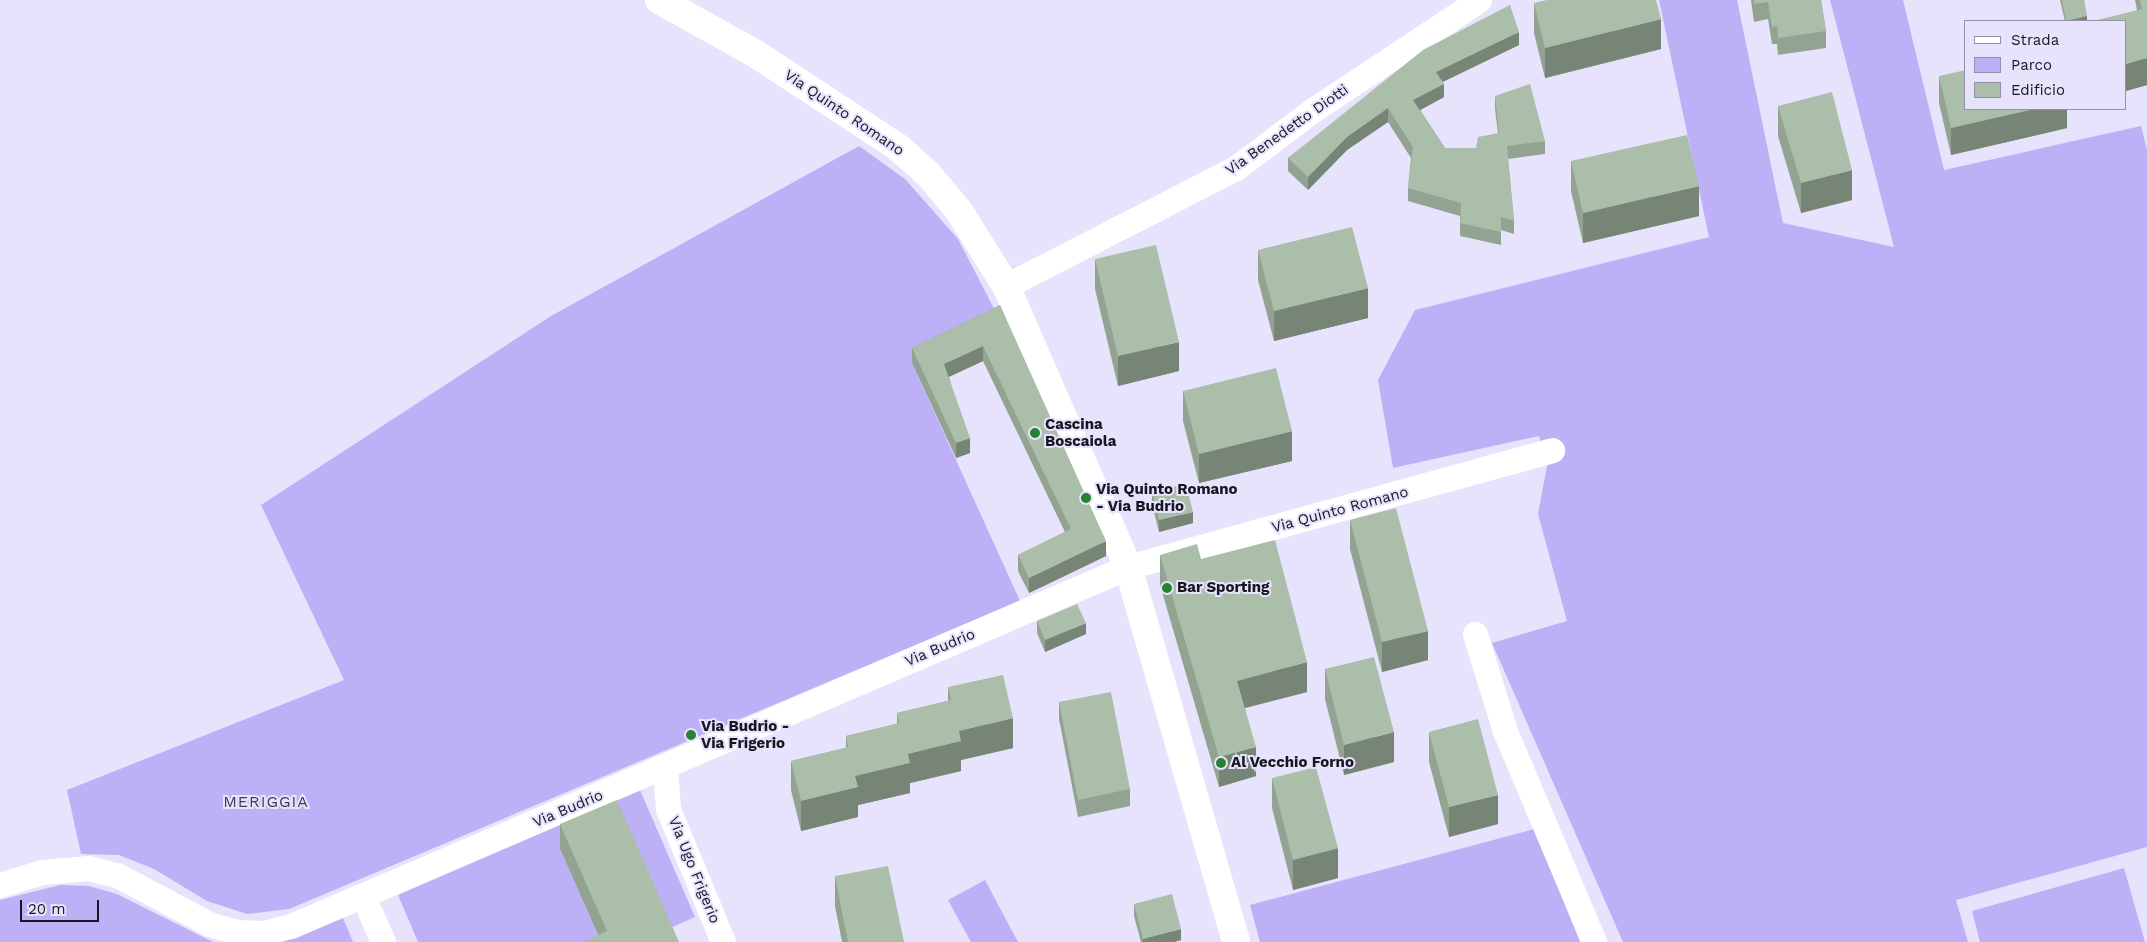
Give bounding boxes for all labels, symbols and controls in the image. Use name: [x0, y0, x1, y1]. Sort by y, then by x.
legend: [1964, 20, 2127, 110]
text: Strada: [2011, 31, 2059, 49]
text: Parco: [2011, 56, 2052, 74]
street label: Via Quinto Romano: [780, 66, 908, 160]
street label: Via Benedetto Diotti: [1222, 81, 1352, 179]
text: Edificio: [2011, 81, 2065, 99]
place label: Cascina Boscaiola: [1045, 415, 1116, 450]
marker: Cascina Boscaiola: [1029, 427, 1041, 439]
place label: Via Quinto Romano - Via Budrio: [1096, 480, 1238, 515]
street label: Via Quinto Romano: [1270, 483, 1410, 537]
marker: Via Quinto Romano - Via Budrio: [1080, 492, 1092, 504]
place label: Bar Sporting: [1177, 579, 1270, 597]
marker: Bar Sporting: [1161, 582, 1173, 594]
street label: Via Budrio: [902, 625, 978, 671]
place label: Via Budrio - Via Frigerio: [701, 717, 790, 752]
marker: Via Budrio - Via Frigerio: [685, 729, 697, 741]
place label: Al Vecchio Forno: [1231, 754, 1355, 772]
marker: Al Vecchio Forno: [1215, 757, 1227, 769]
street label: Via Budrio: [530, 786, 606, 832]
district label: MERIGGIA: [222, 792, 310, 812]
street label: Via Ugo Frigerio: [664, 814, 724, 926]
scale bar: [22, 890, 101, 922]
text: 20 m: [28, 900, 66, 918]

